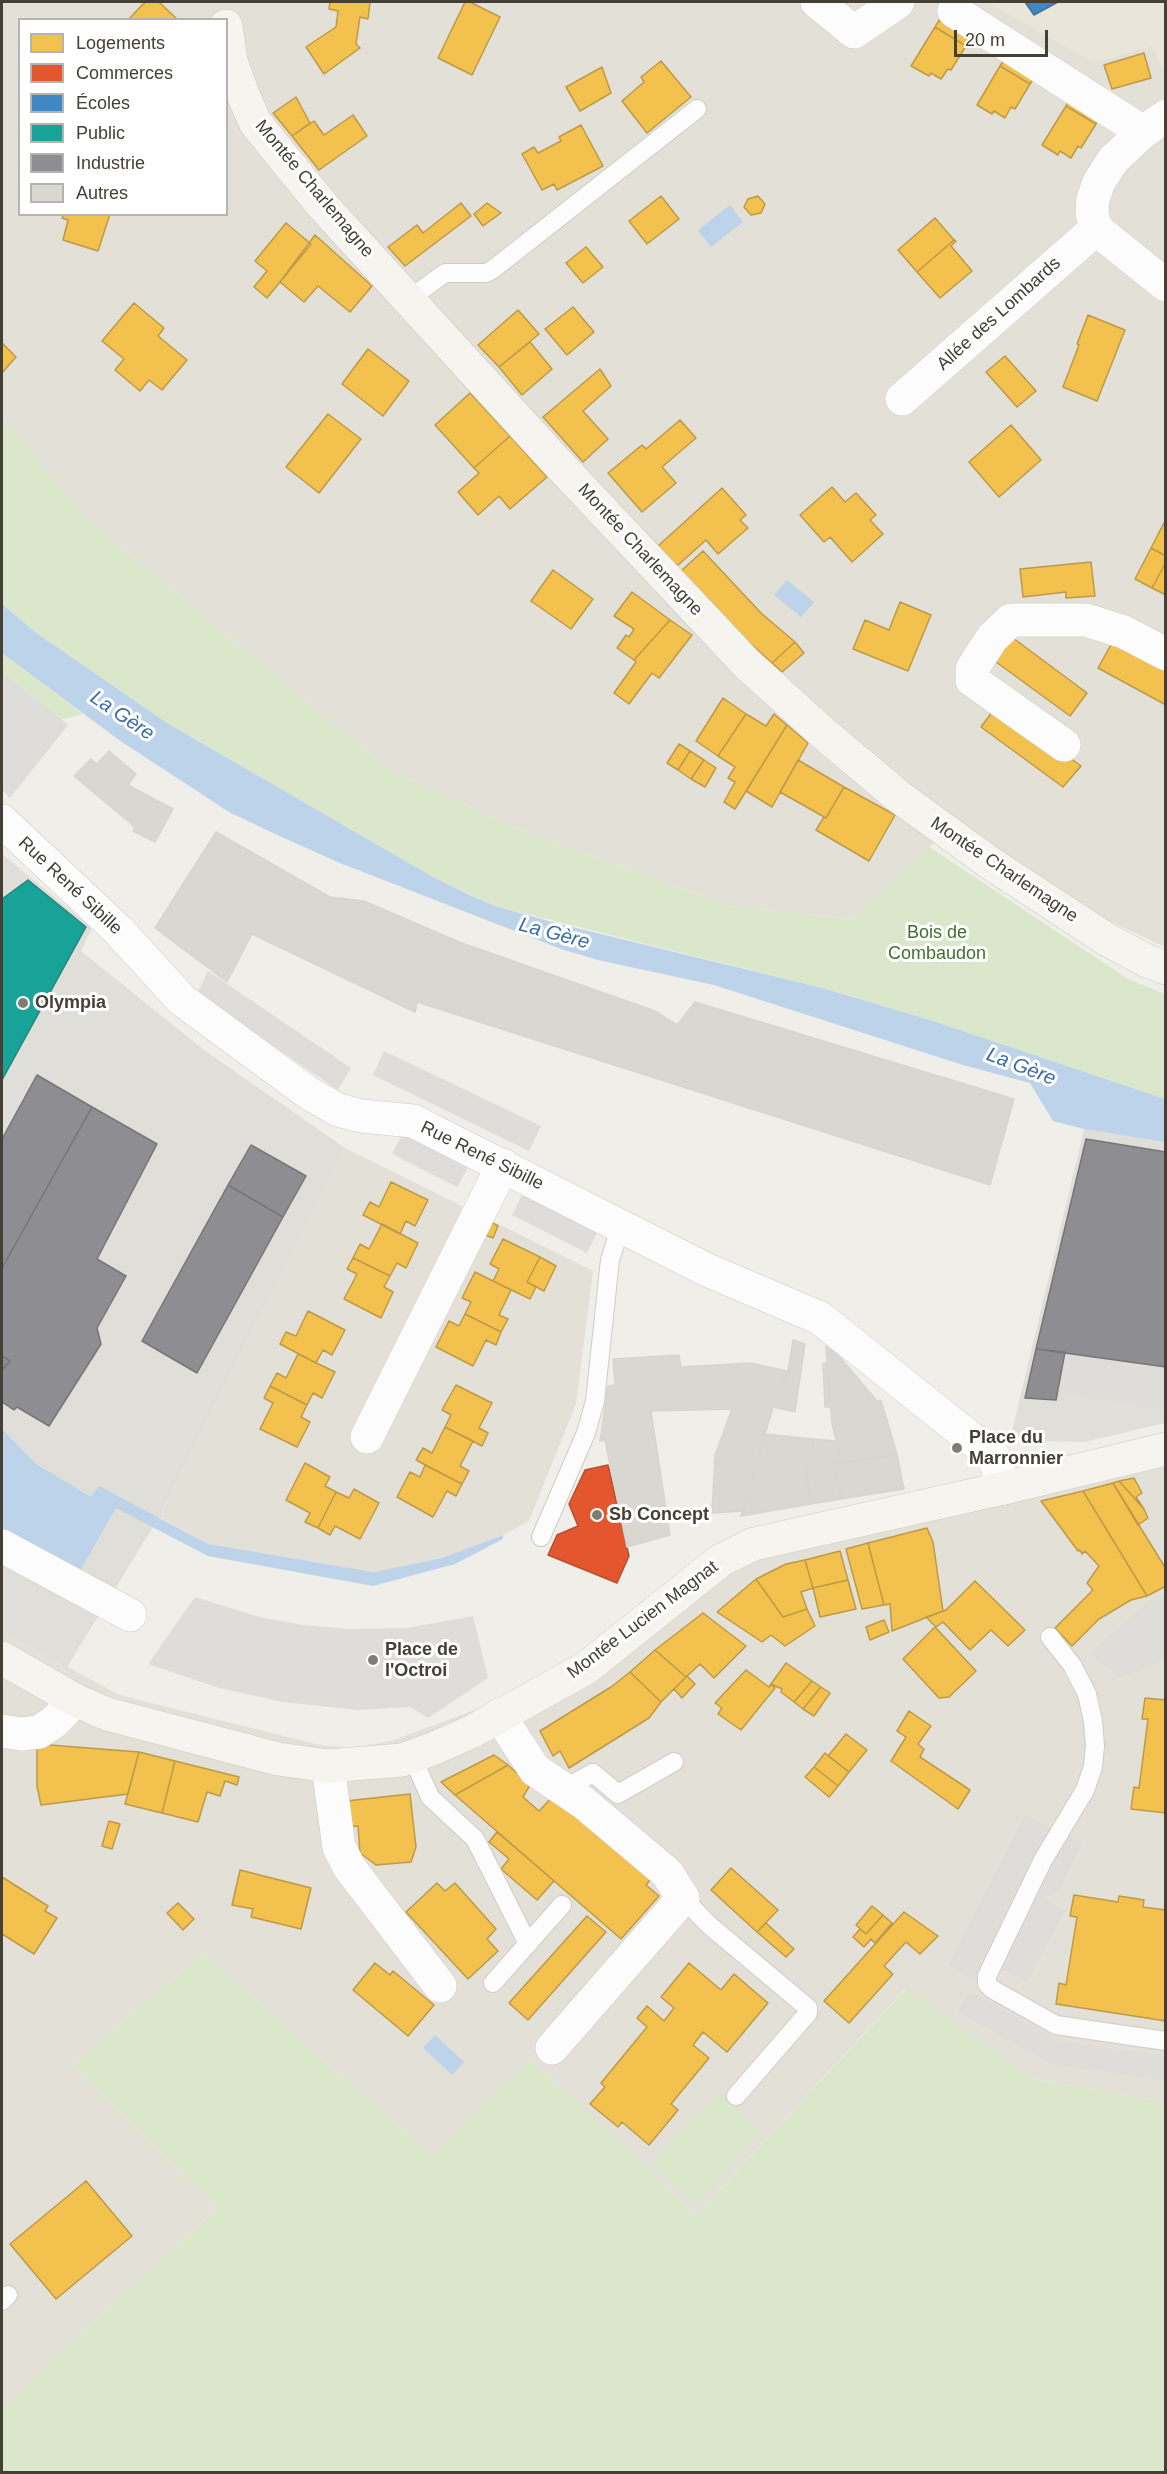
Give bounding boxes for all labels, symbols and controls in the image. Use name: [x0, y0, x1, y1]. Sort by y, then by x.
legend: [18, 18, 228, 216]
scale bar: [957, 18, 1052, 56]
text: 20 m: [965, 30, 1005, 50]
text: Logements: [76, 33, 165, 53]
text: Commerces: [76, 63, 173, 83]
text: Écoles: [76, 93, 130, 113]
street label: Montée Charlemagne: [250, 116, 378, 262]
text: Public: [76, 123, 125, 143]
text: Industrie: [76, 153, 145, 173]
text: Autres: [76, 183, 128, 203]
street label: Allée des Lombards: [933, 253, 1065, 375]
street label: Montée Charlemagne: [573, 479, 707, 621]
water label: La Gère: [85, 686, 159, 746]
street label: Montée Charlemagne: [926, 813, 1082, 927]
street label: Rue René Sibille: [14, 832, 126, 940]
water label: La Gère: [516, 913, 592, 955]
park label: Bois de Combaudon: [888, 922, 986, 964]
place label: Olympia: [35, 992, 106, 1014]
marker: Olympia: [16, 996, 30, 1010]
water label: La Gère: [983, 1043, 1059, 1091]
street label: Rue René Sibille: [417, 1117, 547, 1195]
place label: Place du Marronnier: [969, 1427, 1063, 1470]
marker: Place du Marronnier: [950, 1441, 964, 1455]
place label: Sb Concept: [609, 1504, 709, 1526]
marker: Sb Concept: [590, 1508, 604, 1522]
street label: Montée Lucien Magnat: [563, 1556, 723, 1684]
place label: Place de l'Octroi: [385, 1639, 458, 1682]
marker: Place de l'Octroi: [366, 1653, 380, 1667]

